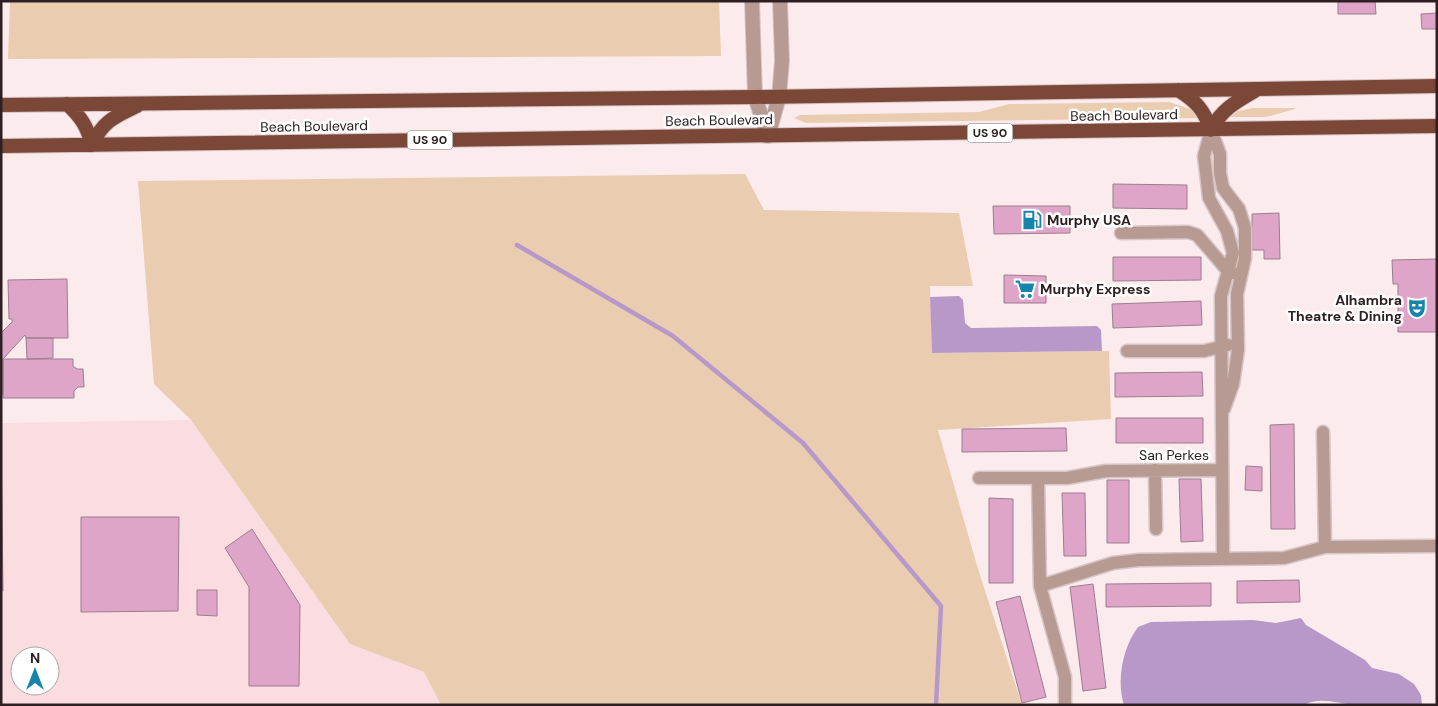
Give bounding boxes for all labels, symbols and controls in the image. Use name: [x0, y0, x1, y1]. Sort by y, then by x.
street label: Beach Boulevard: [1070, 105, 1178, 125]
street label: Beach Boulevard: [665, 110, 773, 130]
street label: Beach Boulevard: [260, 116, 368, 136]
road number: US 90: [968, 124, 1012, 142]
road number: US 90: [408, 130, 452, 150]
fuel station icon: Murphy USA: [1021, 209, 1043, 231]
place label: Murphy USA: [1047, 211, 1131, 229]
supermarket icon: Murphy Express: [1014, 278, 1036, 300]
place label: Murphy Express: [1040, 280, 1150, 298]
place label: Alhambra Theatre & Dining: [1288, 291, 1402, 325]
theatre icon: Alhambra Theatre & Dining: [1406, 297, 1428, 319]
street label: San Perkes: [1139, 446, 1209, 464]
north arrow: [10, 646, 60, 696]
text: N: [30, 649, 40, 667]

